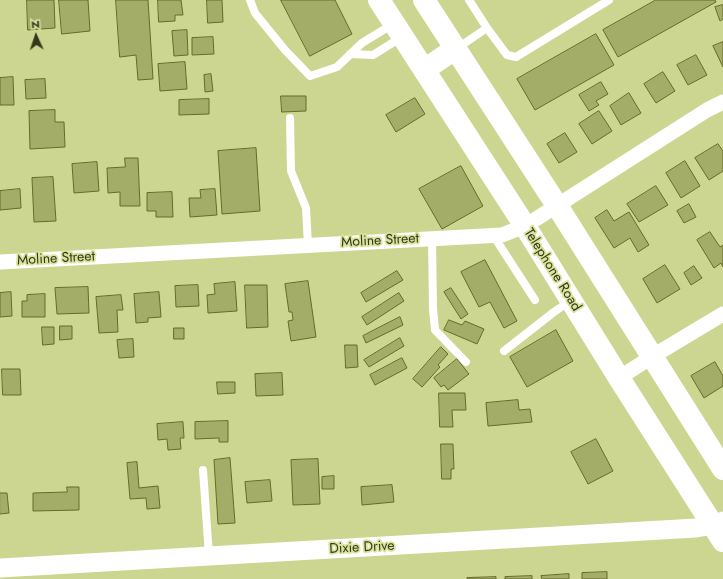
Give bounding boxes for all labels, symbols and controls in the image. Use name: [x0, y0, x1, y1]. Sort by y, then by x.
north arrow: [16, 16, 56, 56]
text: N: [31, 16, 40, 32]
street label: Telephone Road: [520, 225, 584, 315]
street label: Moline Street: [341, 231, 419, 251]
street label: Moline Street: [17, 249, 95, 269]
street label: Dixie Drive: [329, 538, 395, 558]

